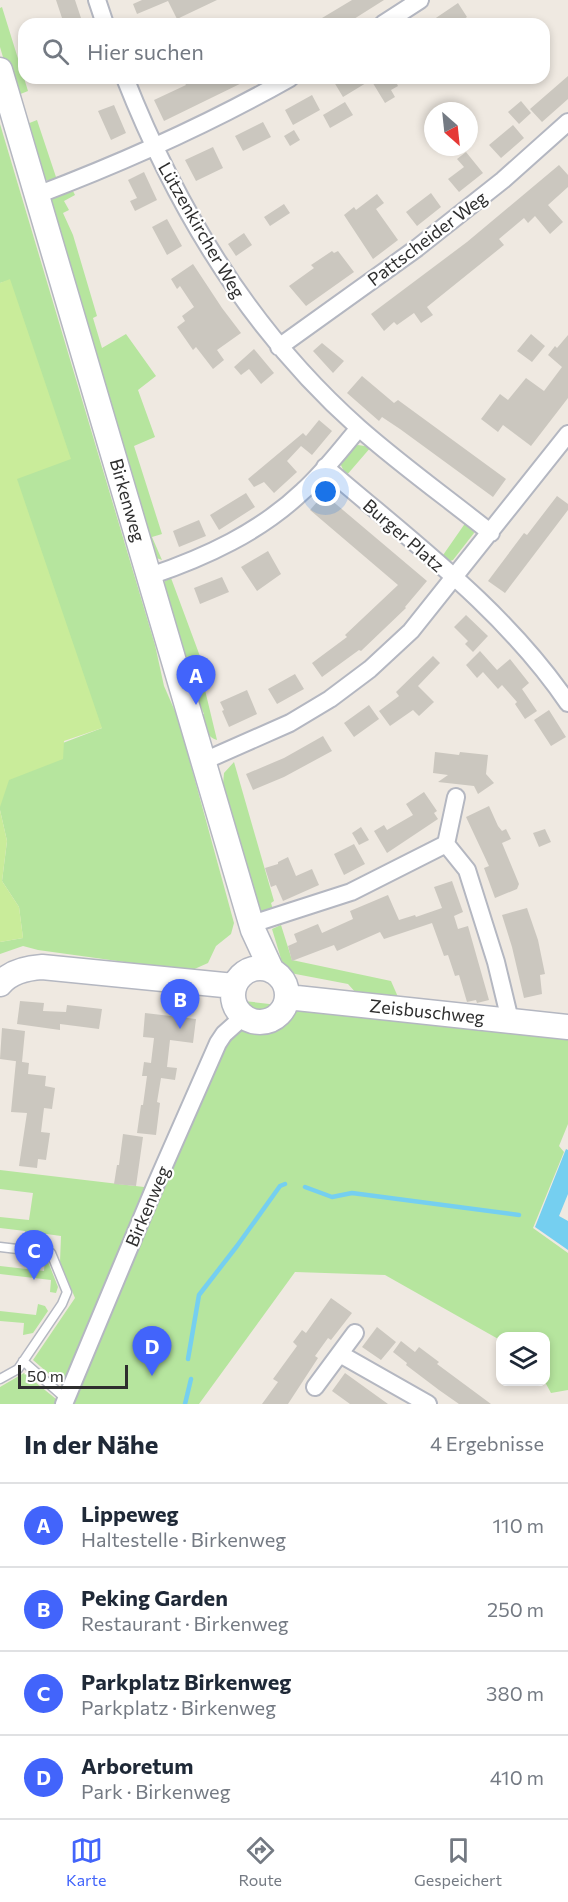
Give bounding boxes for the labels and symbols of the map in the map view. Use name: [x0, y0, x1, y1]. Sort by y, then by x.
north arrow: [424, 102, 478, 156]
street label: Lützenkircher Weg: [154, 158, 250, 302]
street label: Pattscheider Weg: [363, 186, 491, 290]
street label: Birkenweg: [106, 456, 150, 544]
your location: [311, 477, 340, 506]
street label: Burger Platz: [359, 494, 449, 576]
pin: A: [176, 656, 216, 705]
pin: B: [160, 980, 200, 1029]
street label: Zeisbuschweg: [368, 994, 486, 1028]
street label: Birkenweg: [120, 1162, 174, 1250]
pin: C: [15, 1230, 54, 1280]
pin: D: [132, 1326, 172, 1376]
scale bar: [18, 1362, 128, 1390]

